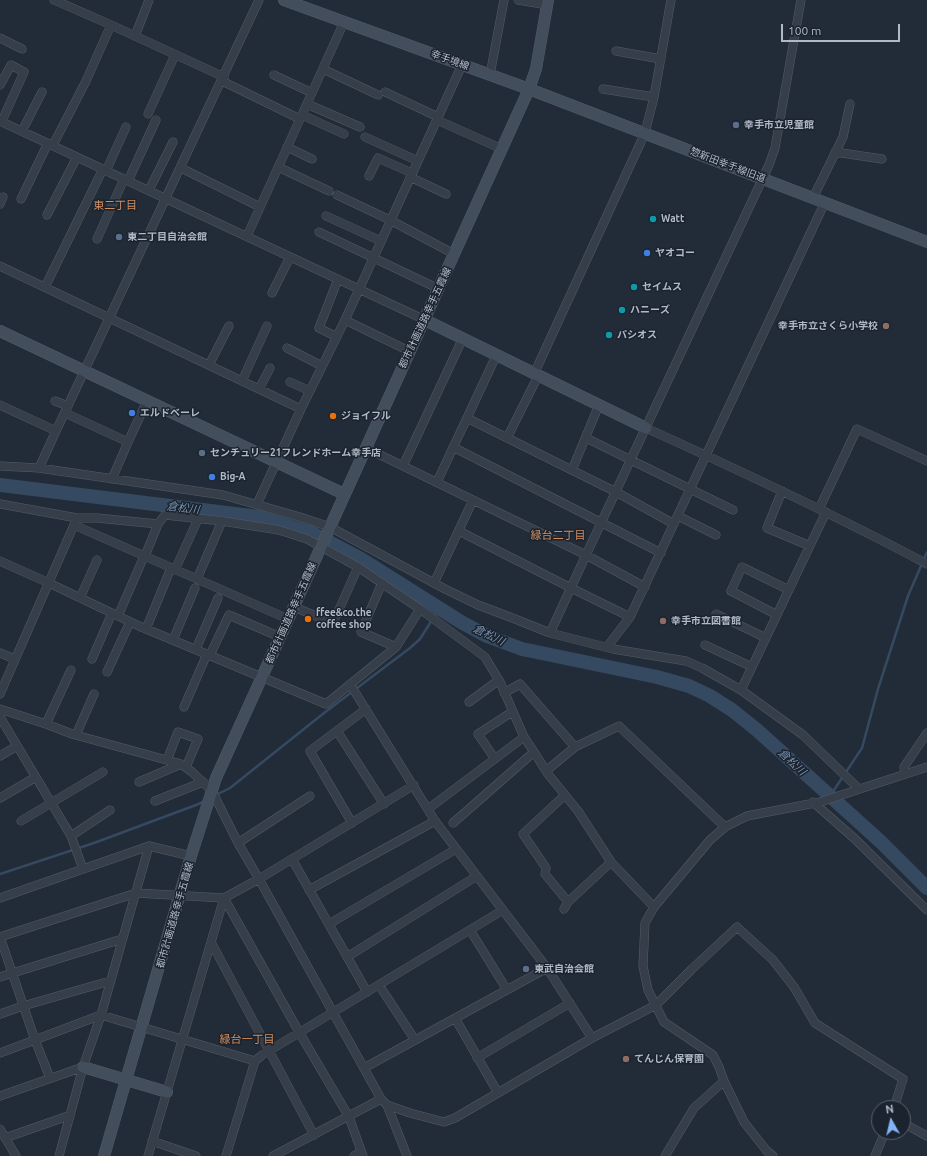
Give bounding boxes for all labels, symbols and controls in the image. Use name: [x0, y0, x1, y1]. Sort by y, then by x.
scale bar: [783, 16, 902, 42]
text: 100 m: [788, 24, 821, 37]
street label: 幸手境線: [429, 48, 471, 72]
place label: 幸手市立児童館: [744, 119, 814, 131]
marker: 幸手市立児童館: [731, 120, 741, 130]
street label: 惣新田幸手線旧道: [689, 145, 767, 185]
district label: 東二丁目: [93, 198, 137, 212]
place label: Watt: [661, 213, 684, 225]
marker: Watt: [648, 214, 658, 224]
place label: 東二丁目自治会館: [127, 231, 207, 243]
marker: 東二丁目自治会館: [114, 232, 124, 242]
place label: ヤオコー: [655, 247, 695, 259]
marker: ヤオコー: [642, 248, 652, 258]
street label: 都市計画道路幸手五霞線: [396, 266, 454, 370]
place label: セイムス: [642, 281, 682, 293]
marker: セイムス: [629, 282, 639, 292]
place label: ハニーズ: [630, 304, 670, 316]
marker: ハニーズ: [617, 305, 627, 315]
place label: 幸手市立さくら小学校: [778, 320, 878, 332]
marker: 幸手市立さくら小学校: [881, 321, 891, 331]
place label: パシオス: [617, 329, 657, 341]
marker: パシオス: [604, 330, 614, 340]
place label: エルドベーレ: [140, 407, 200, 419]
marker: エルドベーレ: [127, 408, 137, 418]
place label: ジョイフル: [341, 410, 391, 422]
marker: ジョイフル: [328, 411, 338, 421]
place label: センチュリー21フレンドホーム幸手店: [210, 447, 381, 459]
marker: センチュリー21フレンドホーム幸手店: [197, 448, 207, 458]
place label: Big-A: [220, 471, 246, 483]
marker: Big-A: [207, 472, 217, 482]
water label: 倉松川: [166, 499, 200, 517]
district label: 緑台二丁目: [531, 528, 585, 542]
street label: 都市計画道路幸手五霞線: [263, 560, 319, 666]
place label: ffee&co.the coffee shop: [316, 607, 371, 630]
marker: ffee&co.the coffee shop: [303, 614, 313, 624]
place label: 幸手市立図書館: [671, 615, 741, 627]
marker: 幸手市立図書館: [658, 616, 668, 626]
water label: 倉松川: [471, 622, 507, 648]
water label: 倉松川: [775, 746, 809, 778]
street label: 都市計画道路幸手五霞線: [154, 860, 196, 970]
place label: 東武自治会館: [534, 963, 594, 975]
marker: 東武自治会館: [521, 964, 531, 974]
district label: 緑台一丁目: [220, 1032, 274, 1046]
place label: てんじん保育園: [634, 1053, 704, 1065]
marker: てんじん保育園: [621, 1054, 631, 1064]
north arrow: [871, 1100, 911, 1140]
text: N: [885, 1103, 894, 1116]

